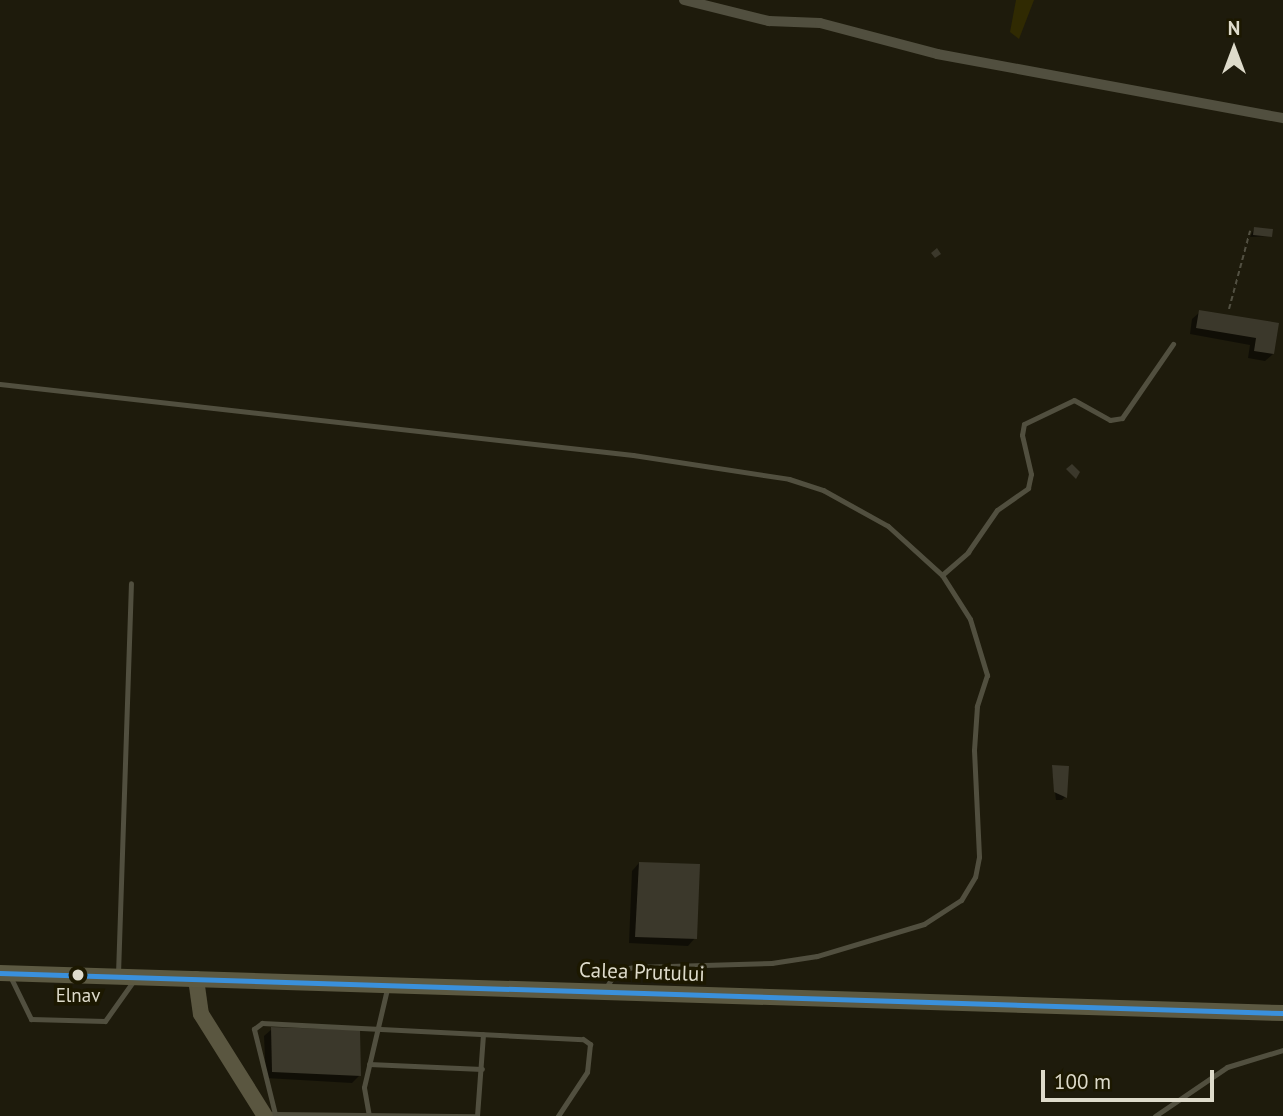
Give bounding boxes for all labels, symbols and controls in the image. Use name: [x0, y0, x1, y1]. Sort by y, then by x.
north arrow: [1199, 14, 1269, 84]
text: N: [1228, 16, 1240, 40]
street label: Calea Prutului: [579, 957, 705, 987]
marker: Elnav: [71, 968, 85, 982]
place label: Elnav: [56, 985, 100, 1007]
scale bar: [1045, 1056, 1218, 1100]
text: 100 m: [1054, 1068, 1111, 1095]

